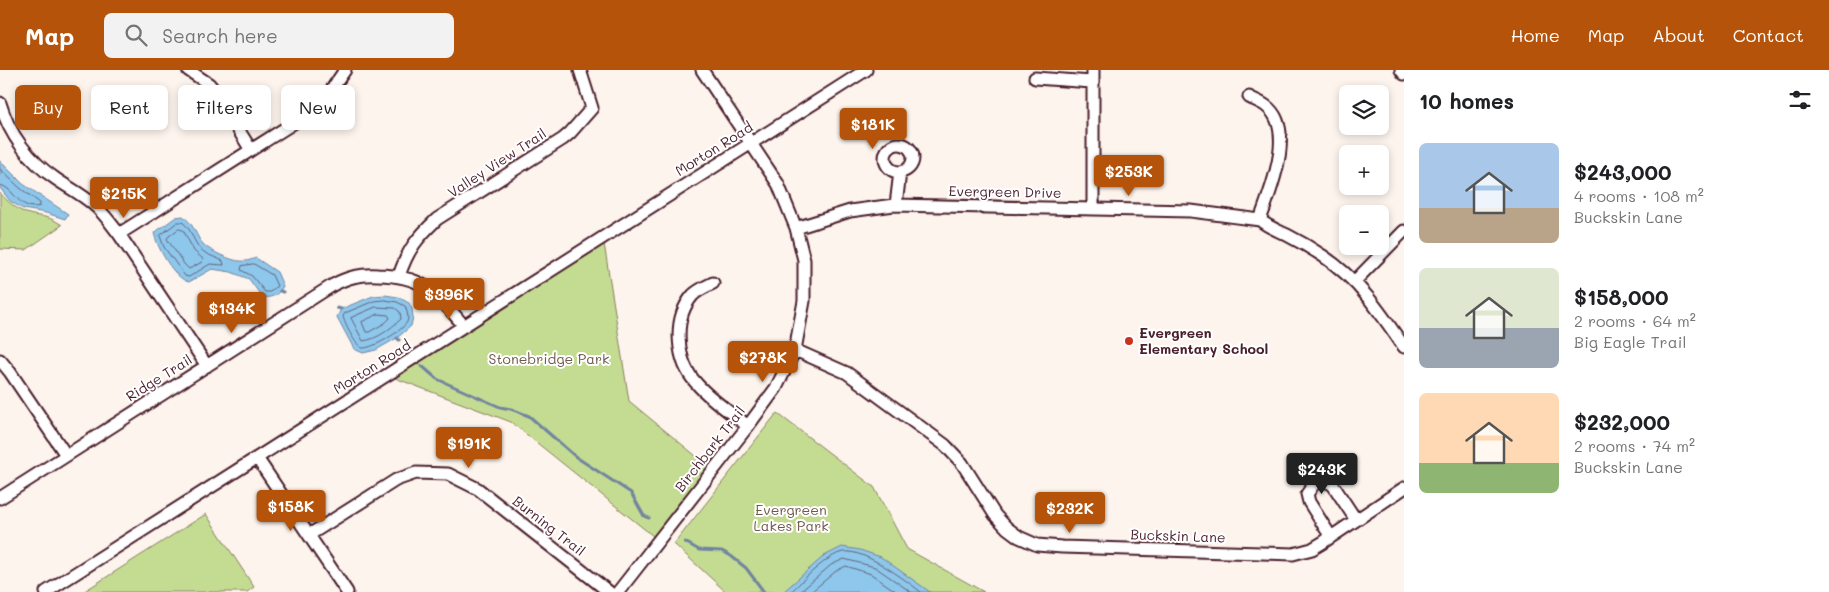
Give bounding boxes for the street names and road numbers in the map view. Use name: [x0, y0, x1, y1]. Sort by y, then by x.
street label: Morton Road: [671, 117, 756, 180]
street label: Valley View Trail: [444, 124, 550, 202]
street label: Evergreen Drive: [948, 181, 1062, 202]
street label: Morton Road: [329, 335, 414, 398]
street label: Ridge Trail: [122, 350, 195, 405]
street label: Birchbark Trail: [670, 402, 749, 496]
street label: Burning Trail: [509, 491, 589, 560]
street label: Buckskin Lane: [1130, 524, 1226, 547]

